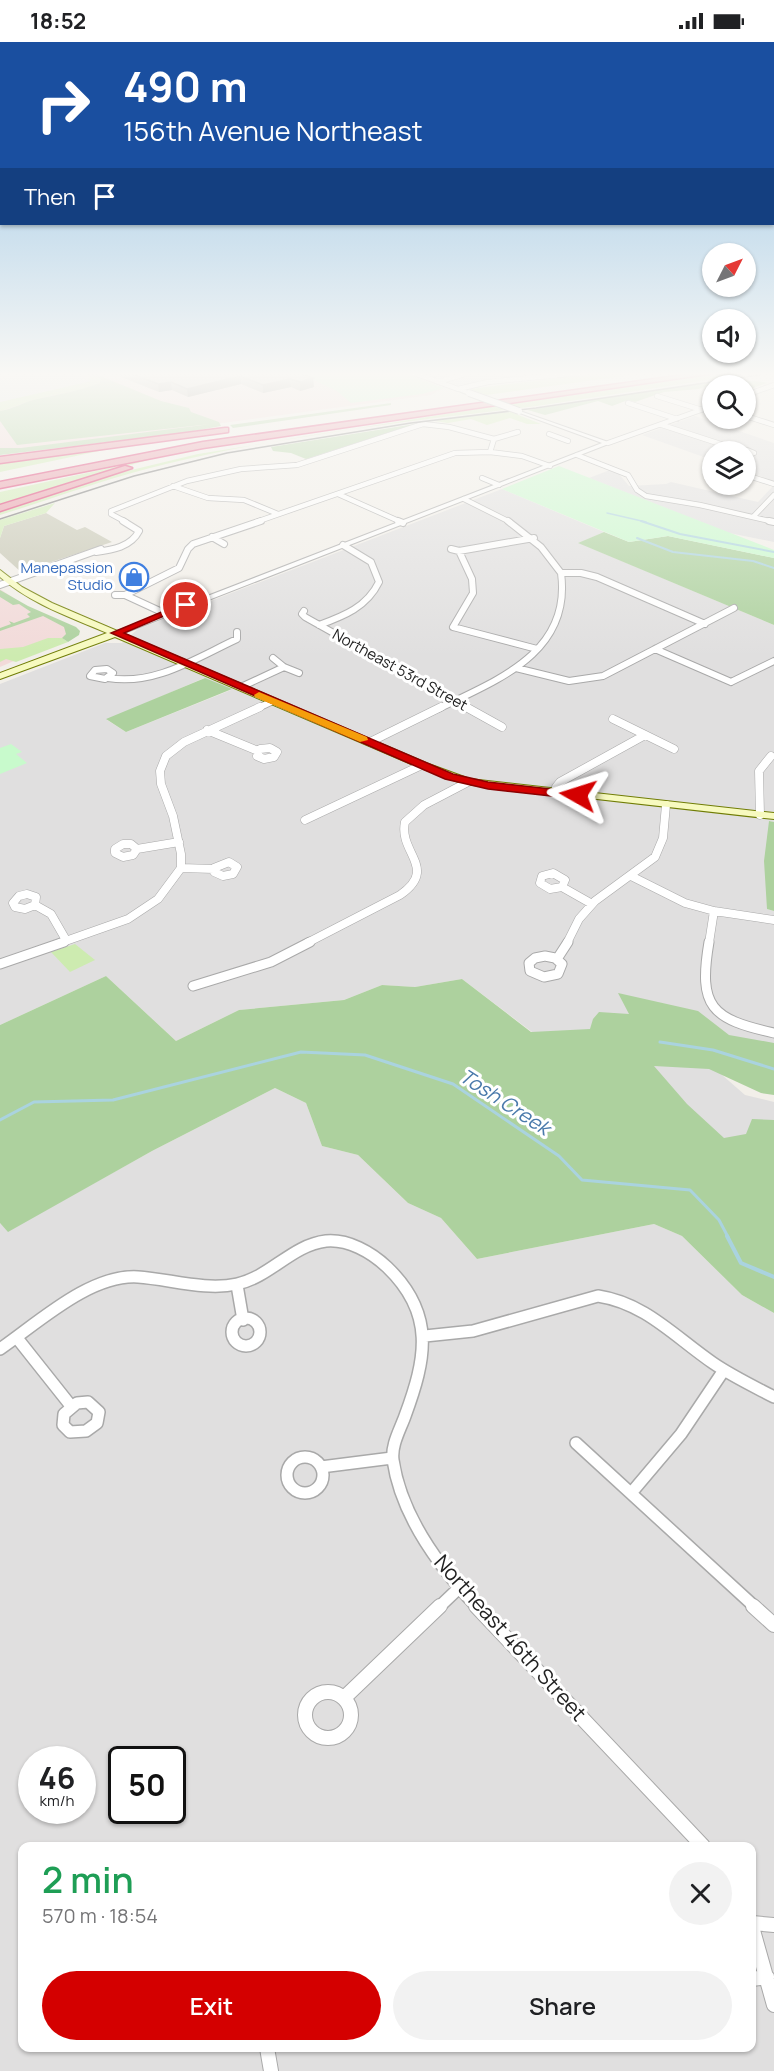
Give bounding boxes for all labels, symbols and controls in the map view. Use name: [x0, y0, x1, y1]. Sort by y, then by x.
text: 18:52: [30, 6, 86, 36]
text: 490 m: [123, 57, 247, 115]
icon: right: [24, 66, 102, 144]
text: 156th Avenue Northeast: [123, 112, 423, 149]
icon: arrive: [88, 180, 121, 213]
text: Then: [24, 182, 76, 212]
north arrow: [702, 243, 756, 297]
map controls: [702, 243, 756, 495]
button: sound: [702, 309, 756, 363]
button: search: [702, 375, 756, 429]
button: layers: [702, 441, 756, 495]
place label: Manepassion Studio: [20, 557, 113, 595]
shop icon: Manepassion Studio: [118, 561, 150, 593]
pin: [160, 579, 211, 630]
icon: arrive: [169, 588, 202, 621]
street label: Northeast 53rd Street: [329, 624, 472, 715]
position arrow: [546, 763, 610, 827]
water label: Tosh Creek: [455, 1062, 558, 1143]
street label: Northeast 46th Street: [428, 1548, 593, 1727]
speed limit sign: 50: [108, 1746, 186, 1824]
text: 46: [39, 1757, 75, 1798]
text: km/h: [40, 1790, 74, 1811]
text: 2 min: [42, 1855, 134, 1904]
button: close: [669, 1862, 732, 1925]
text: 570 m · 18:54: [42, 1902, 158, 1929]
button: Exit: [42, 1971, 381, 2040]
button: Share: [393, 1971, 732, 2040]

